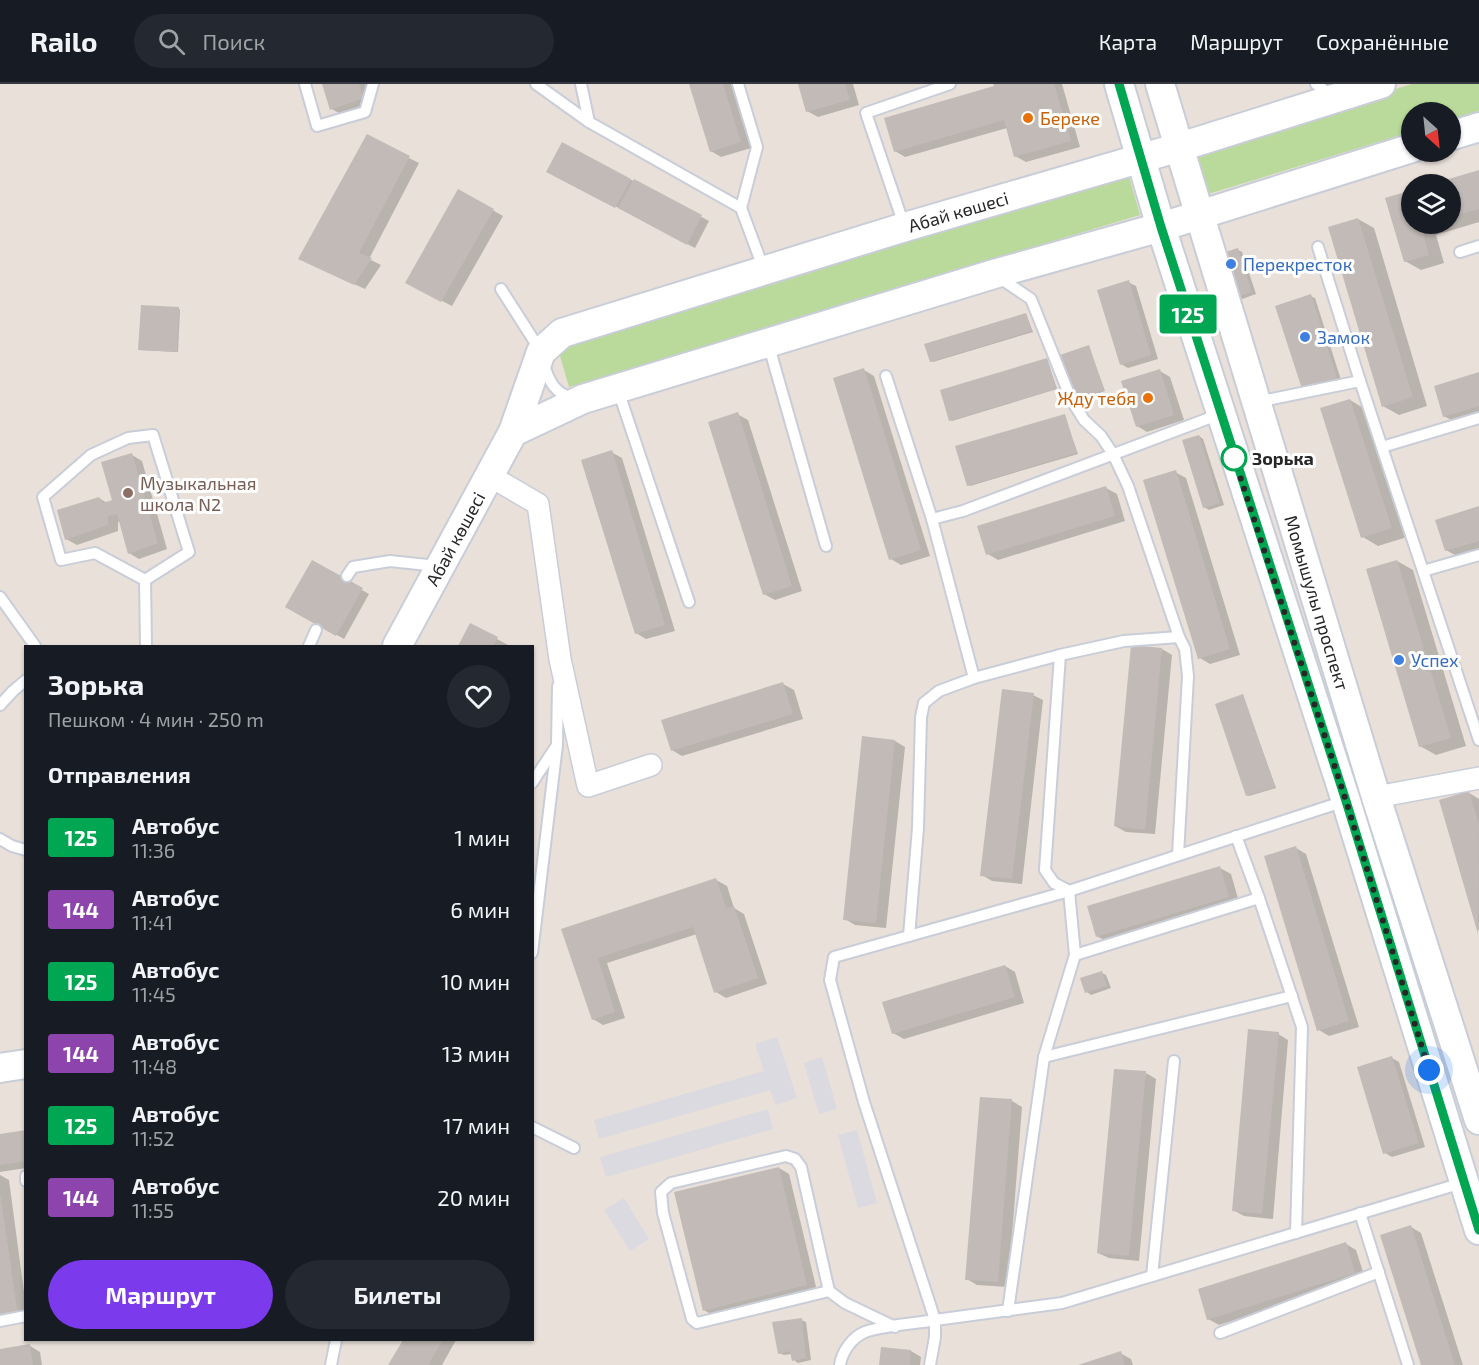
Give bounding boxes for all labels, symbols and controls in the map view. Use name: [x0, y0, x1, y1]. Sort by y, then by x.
search box: [134, 14, 554, 68]
text: Railo: [30, 24, 98, 58]
icon: search: [155, 25, 188, 58]
text: Поиск: [203, 28, 265, 54]
text: Карта: [1099, 29, 1157, 54]
text: Маршрут: [1190, 29, 1283, 54]
text: Сохранённые: [1316, 29, 1449, 54]
north arrow: [1401, 102, 1461, 162]
map controls: [1401, 102, 1461, 234]
place label: Береке: [1040, 107, 1100, 129]
marker: Береке: [1021, 111, 1035, 125]
button: layers: [1401, 174, 1461, 234]
street label: Абай көшесі: [906, 186, 1011, 237]
place label: Перекресток: [1243, 253, 1353, 275]
marker: Перекресток: [1224, 257, 1238, 271]
line badge: 125: [1154, 294, 1222, 334]
text: 125: [1172, 302, 1204, 327]
place label: Замок: [1317, 326, 1371, 348]
marker: Замок: [1298, 330, 1312, 344]
place label: Жду тебя: [1057, 387, 1136, 409]
marker: Жду тебя: [1141, 391, 1155, 405]
marker: Зорька: [1221, 445, 1247, 471]
place label: Зорька: [1252, 447, 1314, 469]
place label: Музыкальная школа N2: [140, 472, 256, 515]
marker: Музыкальная школа N2: [121, 486, 135, 500]
street label: Абай көшесі: [421, 488, 489, 589]
street label: Момышулы проспект: [1280, 513, 1354, 693]
place label: Успех: [1411, 649, 1459, 671]
marker: Успех: [1392, 653, 1406, 667]
button: heart: [447, 665, 510, 728]
text: Зорька: [48, 667, 144, 701]
text: Пешком · 4 мин · 250 m: [48, 707, 264, 731]
text: Отправления: [48, 761, 191, 787]
text: Автобус: [132, 812, 220, 838]
text: 1 мин: [454, 824, 510, 850]
text: 125: [65, 825, 97, 850]
text: 11:36: [132, 838, 175, 862]
text: Автобус: [132, 884, 220, 910]
text: 6 мин: [450, 896, 510, 922]
text: 144: [63, 897, 99, 922]
text: 11:41: [132, 910, 173, 934]
text: Автобус: [132, 956, 220, 982]
text: 10 мин: [441, 968, 510, 994]
text: 125: [65, 969, 97, 994]
text: 11:45: [132, 982, 176, 1006]
text: Автобус: [132, 1028, 220, 1054]
text: 13 мин: [442, 1040, 510, 1066]
text: 144: [63, 1041, 99, 1066]
text: 11:48: [132, 1054, 177, 1078]
your location: [1414, 1055, 1444, 1085]
text: Автобус: [132, 1100, 220, 1126]
text: 17 мин: [443, 1112, 510, 1138]
text: 125: [65, 1113, 97, 1138]
text: 11:52: [132, 1126, 175, 1150]
text: Автобус: [132, 1172, 220, 1198]
text: 20 мин: [437, 1184, 510, 1210]
text: 144: [63, 1185, 99, 1210]
text: 11:55: [132, 1198, 174, 1222]
button: Маршрут: [48, 1260, 273, 1329]
button: Билеты: [285, 1260, 510, 1329]

